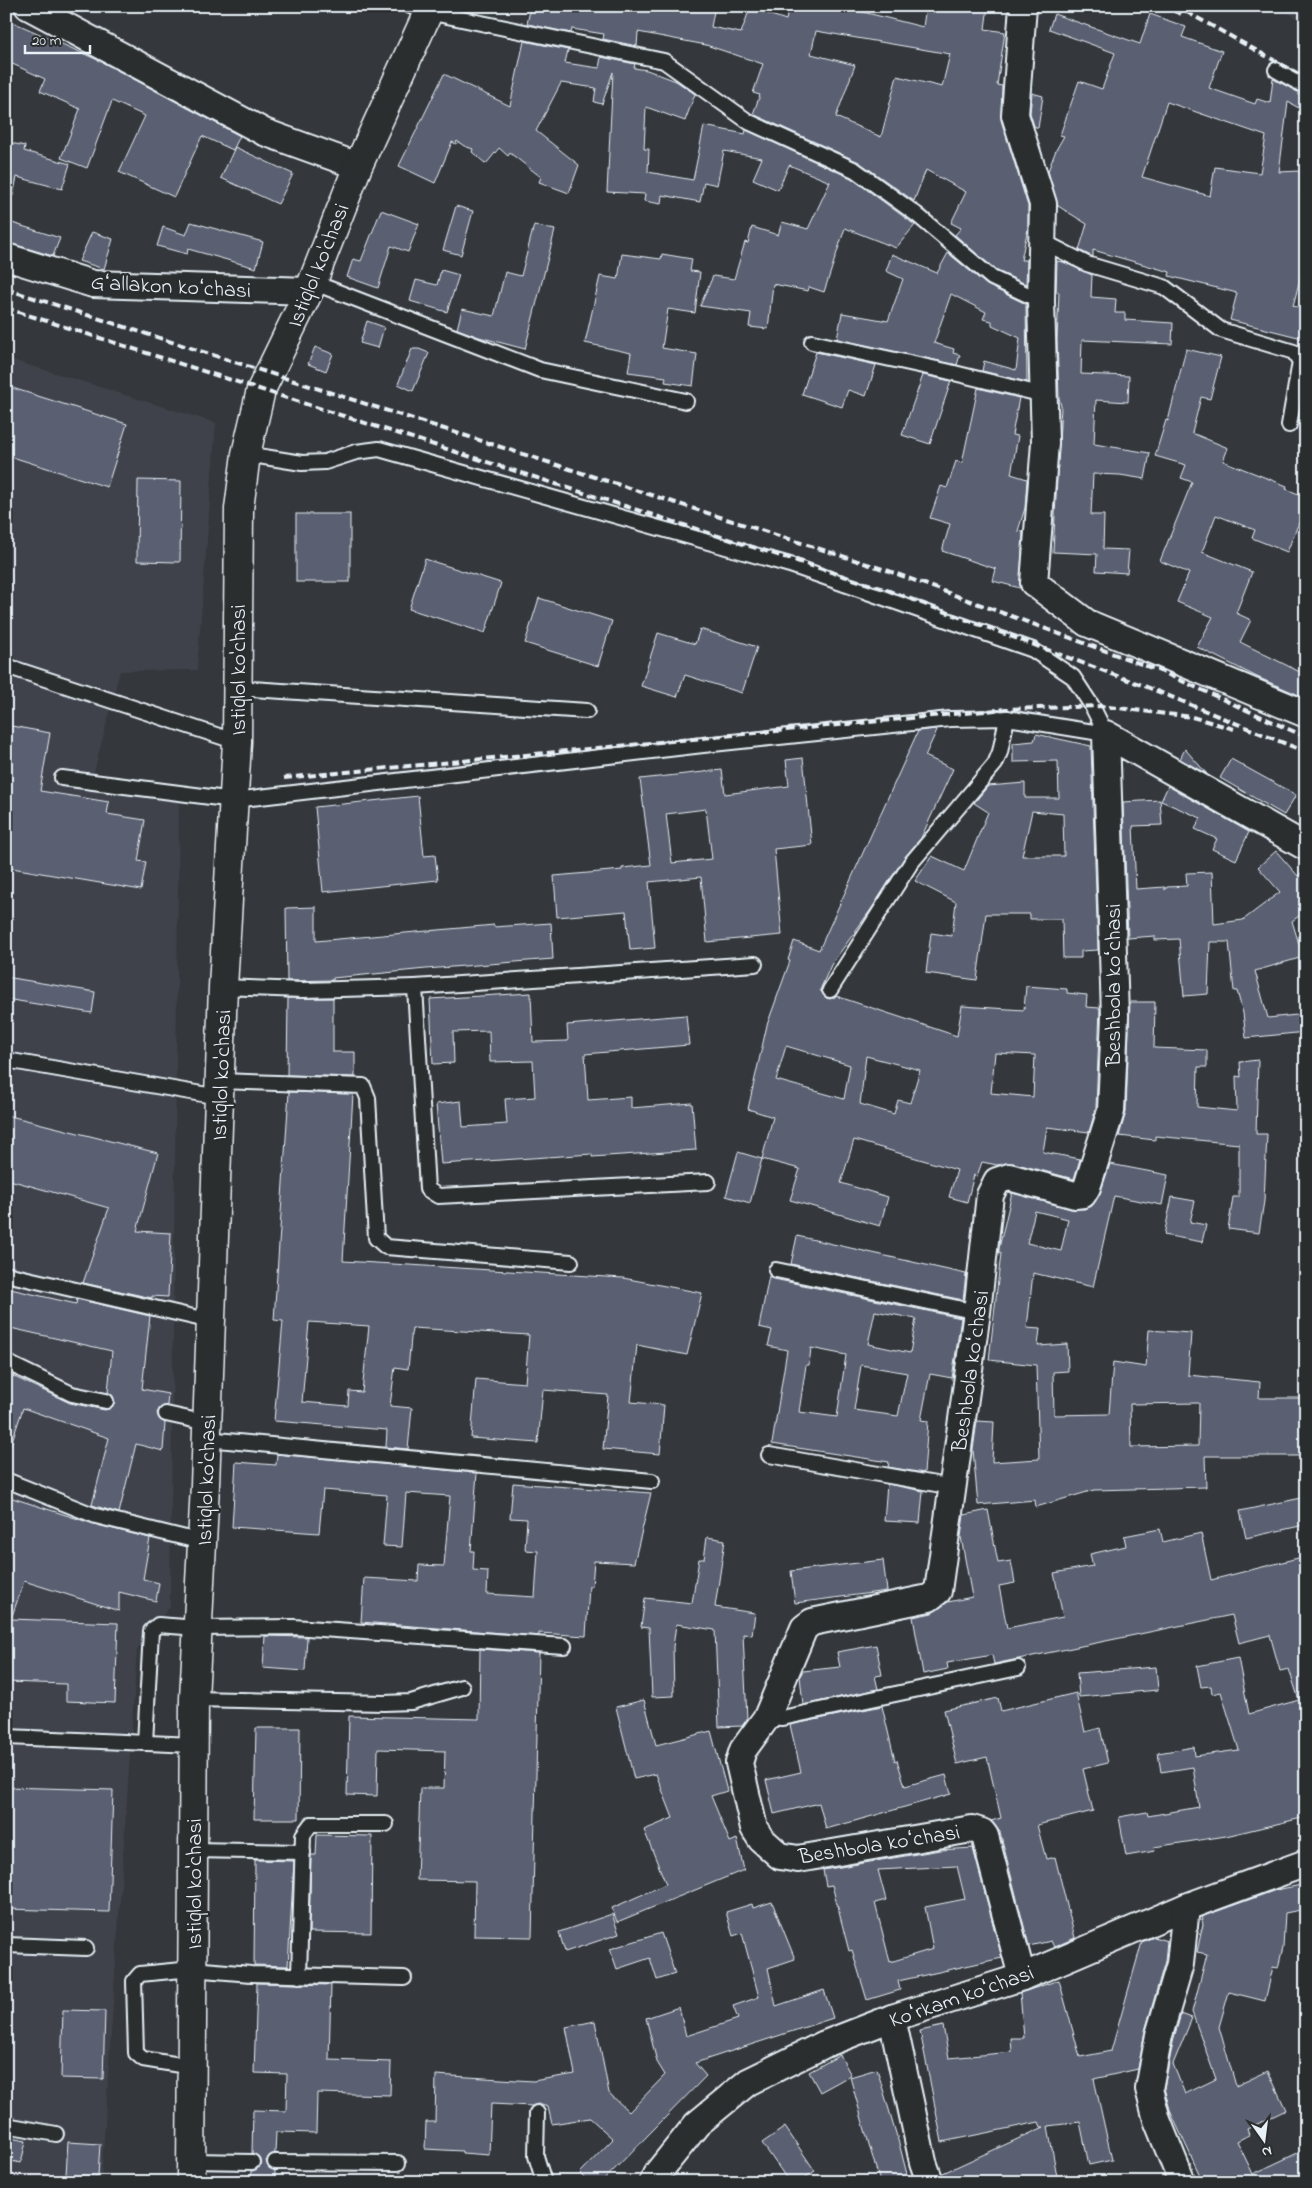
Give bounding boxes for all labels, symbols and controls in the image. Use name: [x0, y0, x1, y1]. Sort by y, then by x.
scale bar: [25, 22, 90, 54]
text: 20 m: [32, 30, 62, 52]
street label: Istiqlol ko'chasi: [280, 199, 359, 333]
street label: Gʻallakon koʻchasi: [90, 268, 252, 308]
street label: Istiqlol ko'chasi: [224, 604, 256, 736]
street label: Beshbola koʻchasi: [1099, 903, 1131, 1068]
street label: Istiqlol ko'chasi: [205, 1009, 241, 1141]
street label: Beshbola koʻchasi: [945, 1288, 999, 1455]
street label: Istiqlol ko'chasi: [190, 1414, 226, 1546]
street label: Beshbola koʻchasi: [795, 1817, 962, 1875]
street label: Istiqlol ko'chasi: [180, 1818, 212, 1950]
street label: Koʻrkam koʻchasi: [885, 1958, 1039, 2038]
north arrow: [1240, 2116, 1290, 2166]
text: N: [1260, 2140, 1274, 2162]

